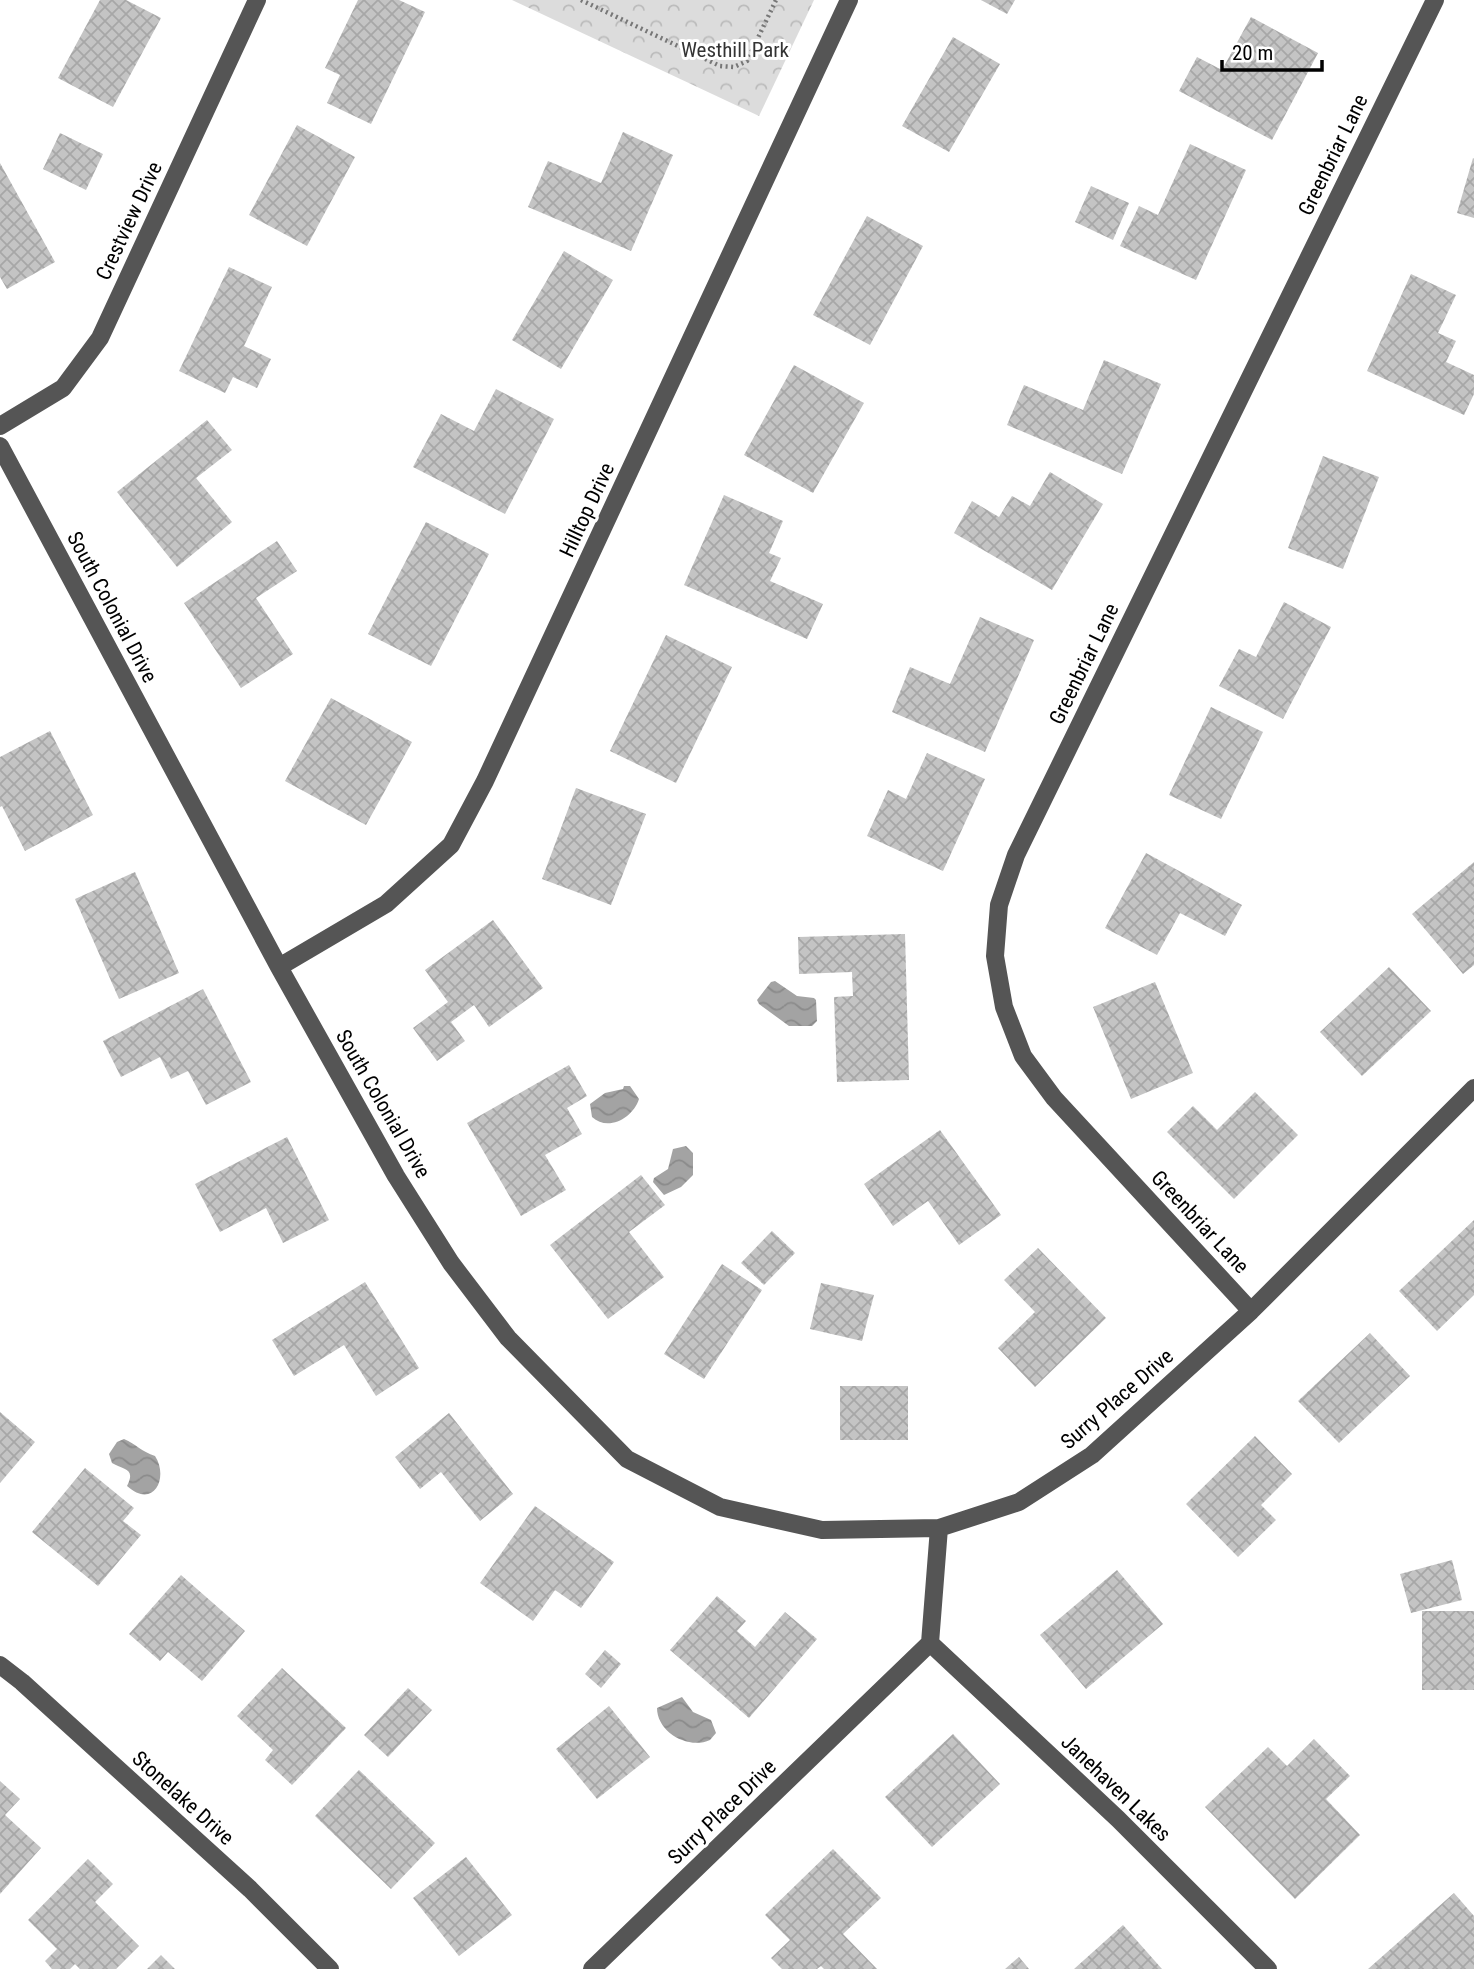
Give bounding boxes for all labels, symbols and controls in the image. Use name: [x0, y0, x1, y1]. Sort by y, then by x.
scale bar: [1222, 28, 1322, 72]
park label: Westhill Park: [681, 38, 790, 62]
text: 20 m: [1232, 41, 1273, 65]
street label: Greenbriar Lane: [1293, 91, 1373, 219]
street label: Crestview Drive: [91, 158, 167, 284]
street label: Hilltop Drive: [555, 459, 619, 561]
street label: South Colonial Drive: [62, 528, 162, 687]
street label: Greenbriar Lane: [1044, 600, 1124, 728]
street label: South Colonial Drive: [331, 1026, 435, 1183]
street label: Greenbriar Lane: [1146, 1166, 1254, 1278]
street label: Surry Place Drive: [1056, 1344, 1178, 1454]
street label: Janehaven Lakes: [1056, 1730, 1176, 1846]
street label: Stonelake Drive: [127, 1746, 239, 1850]
street label: Surry Place Drive: [663, 1755, 781, 1869]

